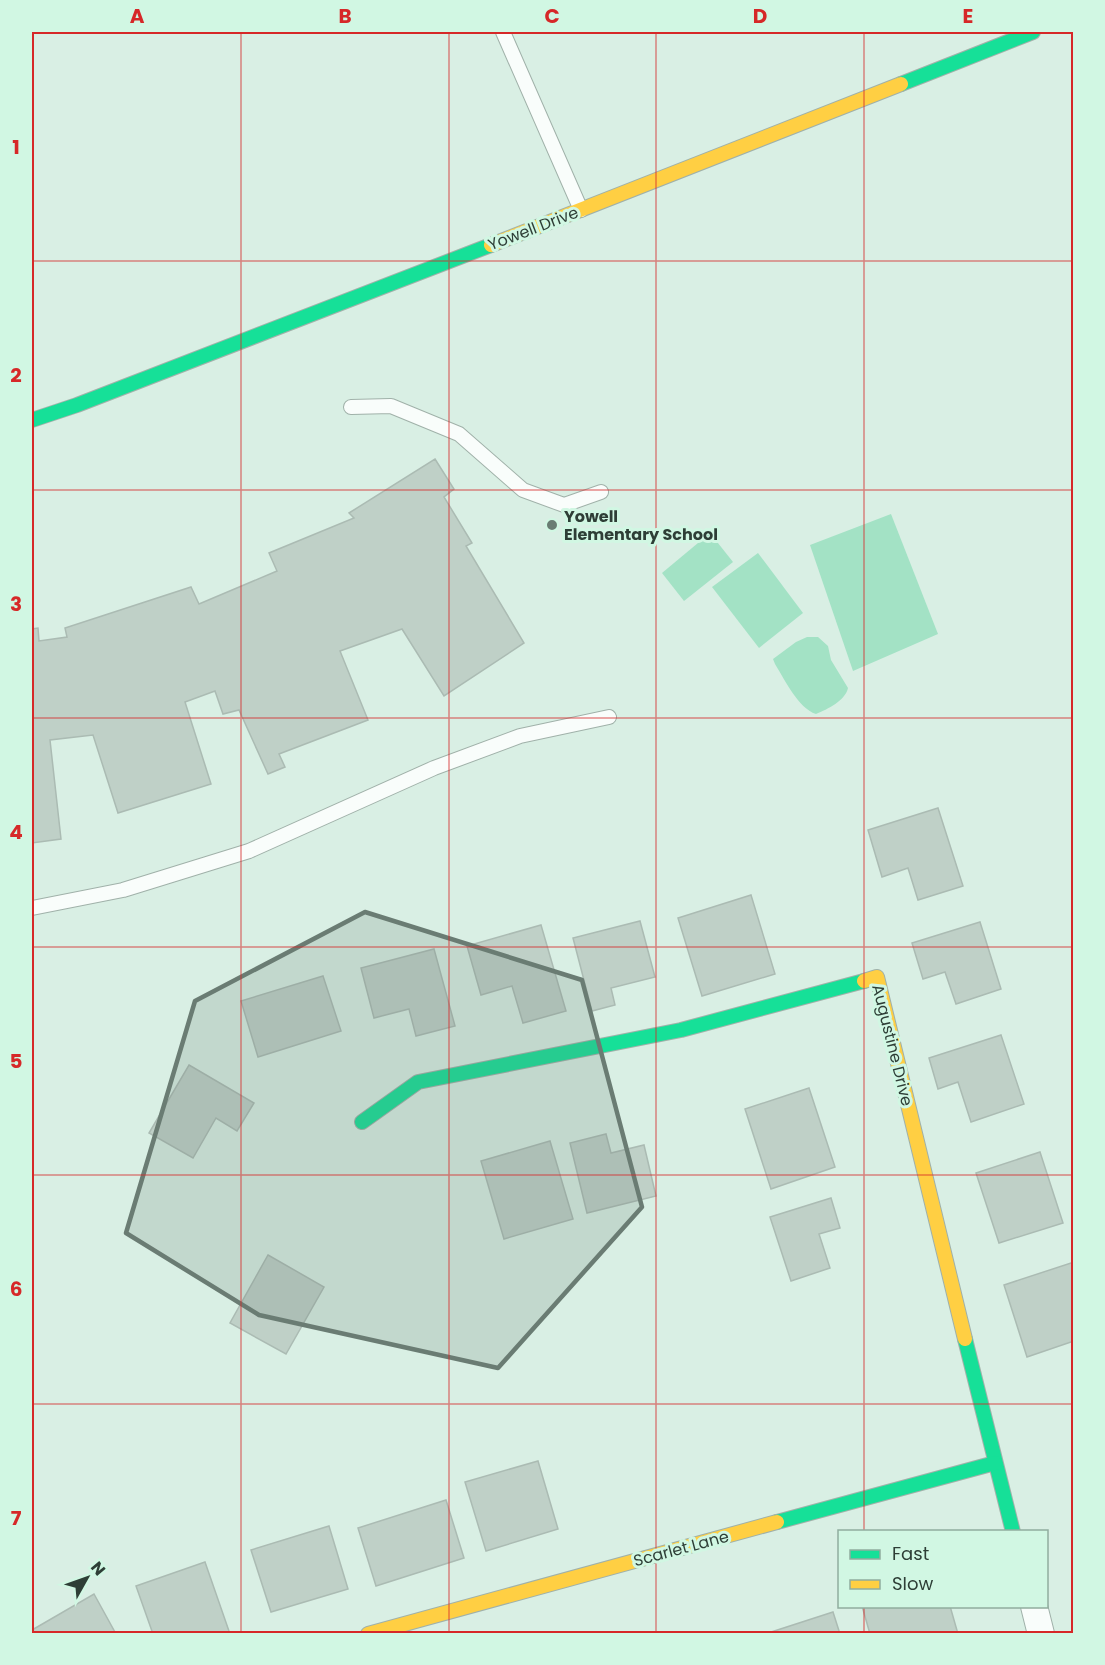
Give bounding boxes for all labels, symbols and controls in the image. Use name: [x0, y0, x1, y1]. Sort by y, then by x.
text: A: [130, 2, 145, 30]
text: B: [338, 2, 352, 30]
text: C: [544, 2, 560, 30]
text: D: [753, 2, 767, 30]
text: E: [963, 2, 973, 30]
text: 1: [12, 133, 20, 161]
street label: Yowell Drive: [485, 201, 582, 256]
text: 2: [10, 361, 22, 389]
place label: Yowell Elementary School: [564, 505, 718, 546]
marker: Yowell Elementary School: [545, 518, 559, 532]
text: 3: [10, 590, 22, 618]
text: 4: [9, 818, 23, 846]
street label: Augustine Drive: [866, 982, 919, 1108]
text: 5: [10, 1047, 23, 1075]
text: 6: [10, 1275, 22, 1303]
text: 7: [11, 1504, 22, 1532]
street label: Scarlet Lane: [631, 1525, 731, 1572]
legend: [838, 1530, 1048, 1608]
text: Fast: [892, 1541, 929, 1566]
north arrow: [57, 1548, 117, 1608]
text: N: [85, 1557, 111, 1581]
text: Slow: [892, 1571, 934, 1596]

